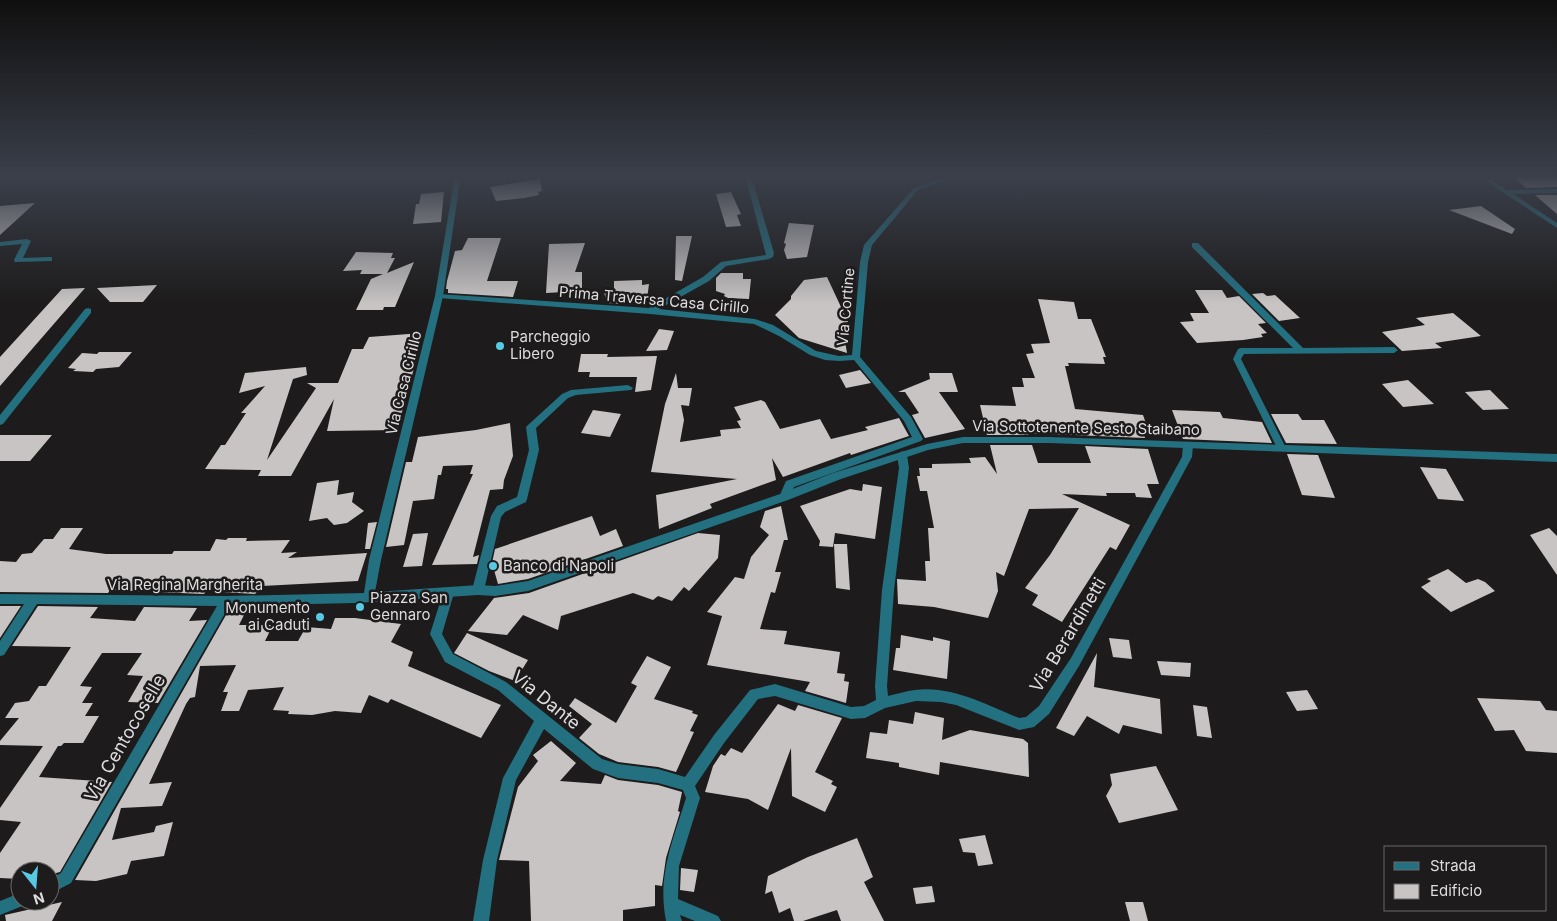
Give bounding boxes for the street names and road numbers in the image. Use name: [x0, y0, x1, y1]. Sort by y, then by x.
street label: Via Cortine: [833, 267, 858, 347]
street label: Prima Traversa Casa Cirillo: [558, 282, 750, 317]
street label: Via Casa Cirillo: [381, 329, 426, 437]
street label: Via Sottotenente Sesto Staibano: [972, 416, 1200, 439]
street label: Via Berardinetti: [1025, 574, 1110, 696]
street label: Via Regina Margherita: [107, 575, 263, 594]
street label: Via Dante: [508, 666, 585, 734]
street label: Via Centocoselle: [80, 671, 169, 805]

